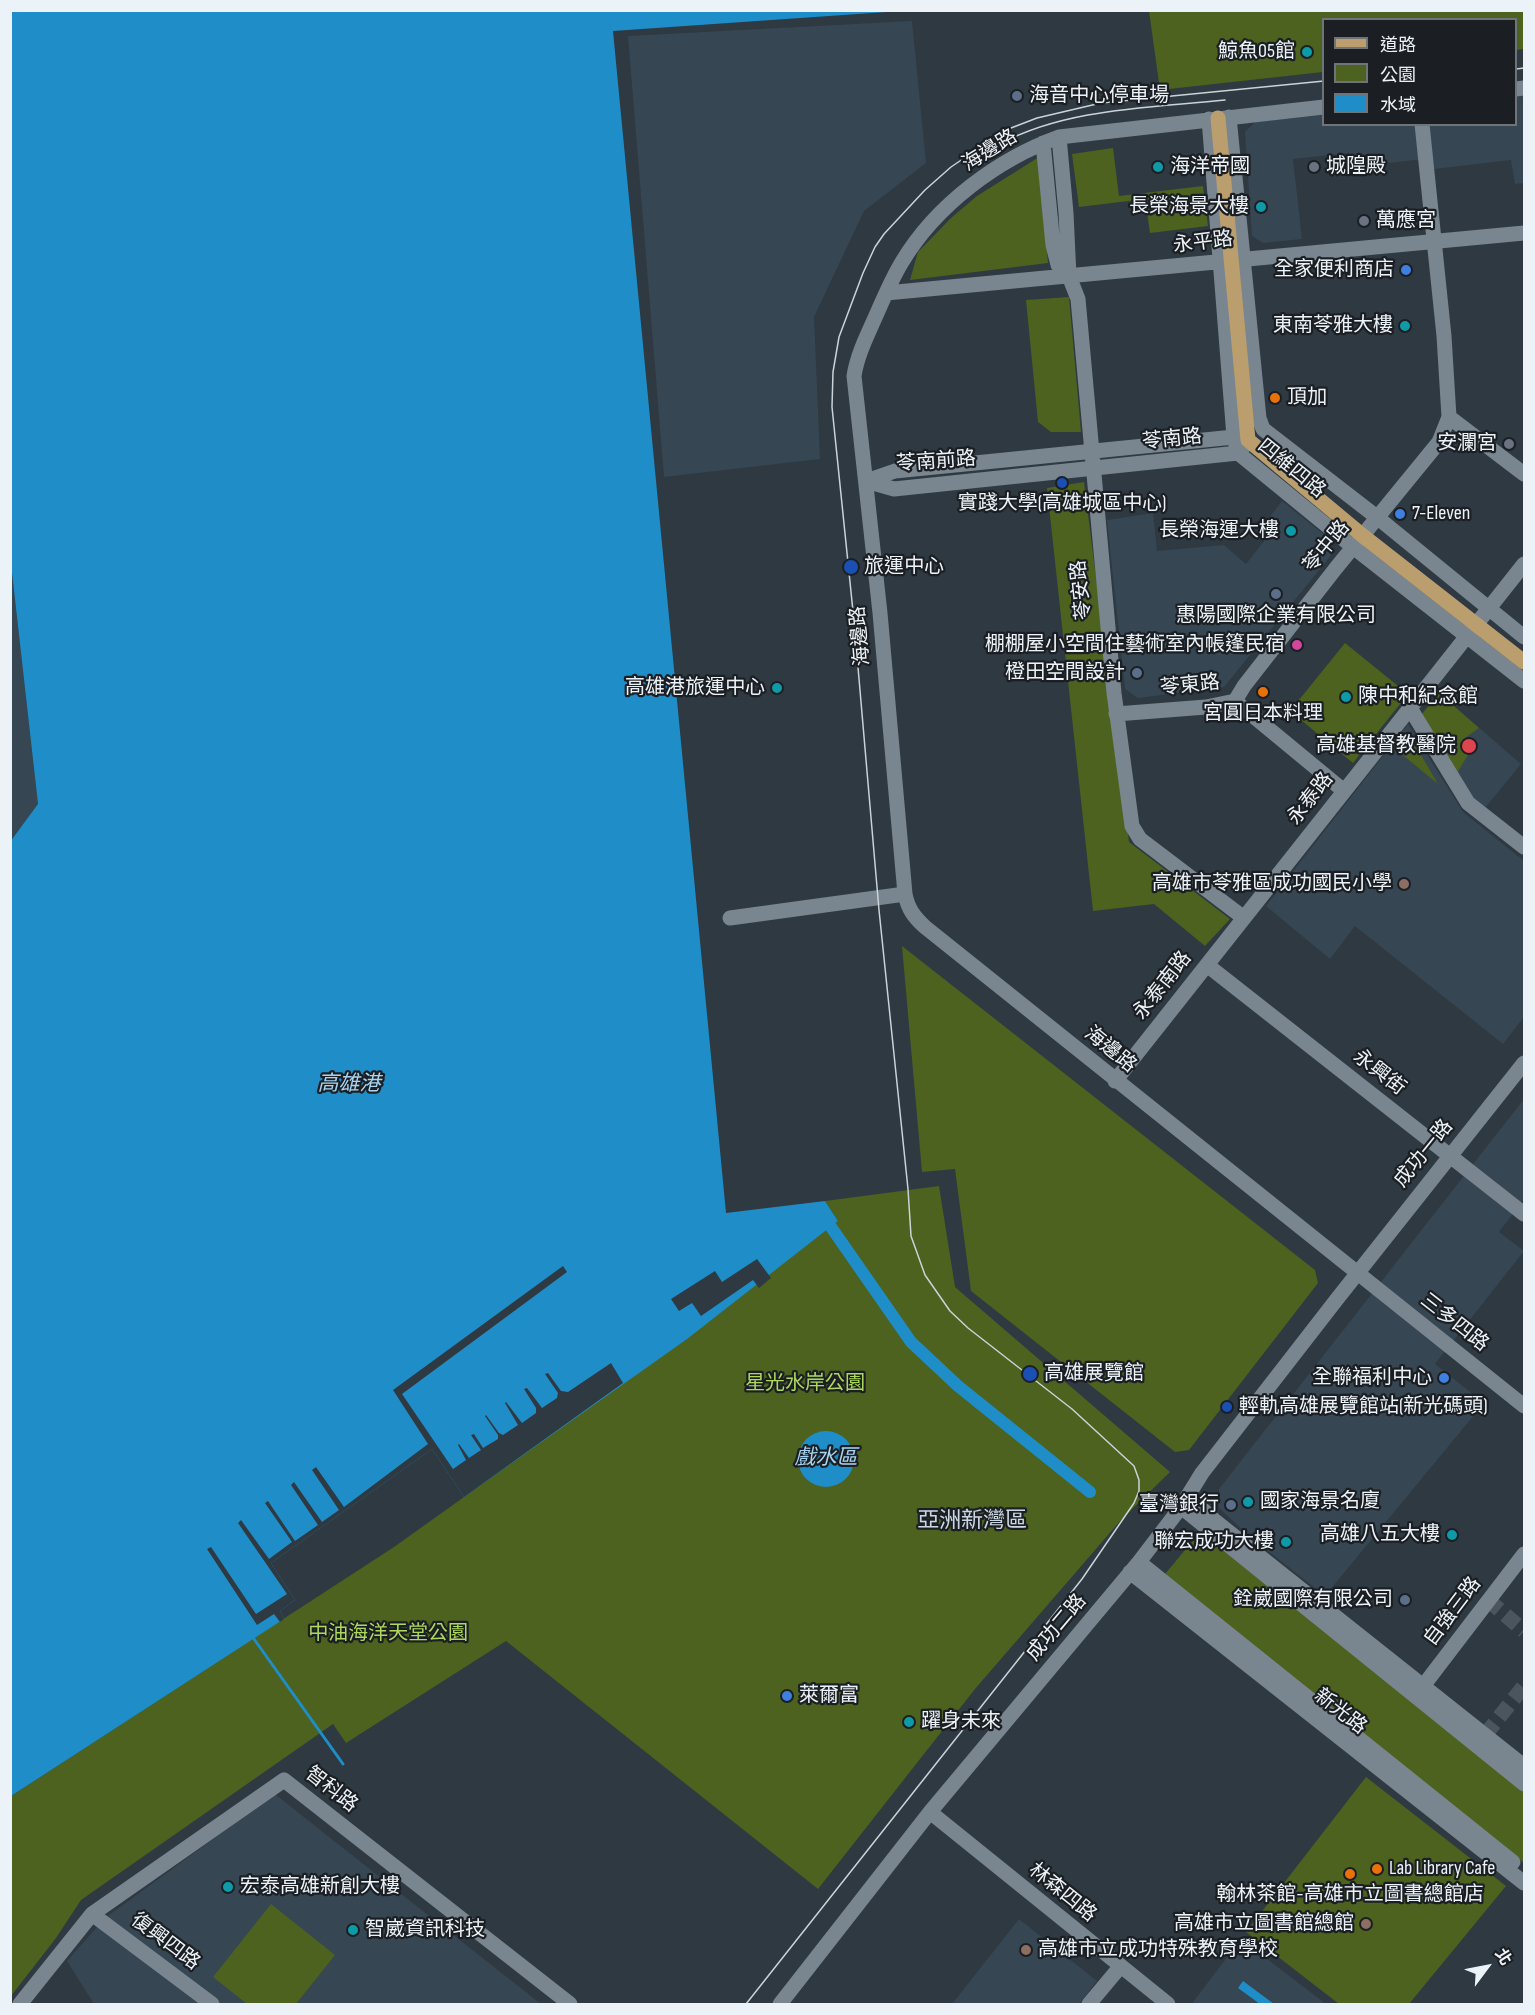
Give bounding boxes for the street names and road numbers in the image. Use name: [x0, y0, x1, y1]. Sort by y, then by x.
street label: 海邊路: [958, 125, 1022, 177]
street label: 永平路: [1172, 227, 1234, 259]
street label: 苓南路: [1141, 425, 1203, 455]
street label: 四維四路: [1252, 435, 1330, 503]
street label: 苓南前路: [895, 447, 977, 477]
street label: 苓中路: [1299, 516, 1355, 578]
street label: 苓安路: [1067, 559, 1097, 621]
street label: 海邊路: [846, 605, 876, 667]
street label: 苓東路: [1159, 671, 1221, 701]
street label: 永泰路: [1283, 768, 1339, 830]
street label: 永泰南路: [1129, 947, 1197, 1025]
street label: 海邊路: [1079, 1022, 1141, 1078]
street label: 永興街: [1348, 1045, 1410, 1101]
street label: 成功一路: [1390, 1115, 1458, 1193]
street label: 三多四路: [1415, 1289, 1493, 1357]
street label: 自強三路: [1419, 1573, 1487, 1651]
street label: 成功二路: [1022, 1590, 1092, 1666]
street label: 新光路: [1309, 1684, 1371, 1740]
street label: 智科路: [300, 1762, 362, 1818]
street label: 林森四路: [1023, 1859, 1101, 1927]
street label: 復興四路: [126, 1908, 204, 1976]

